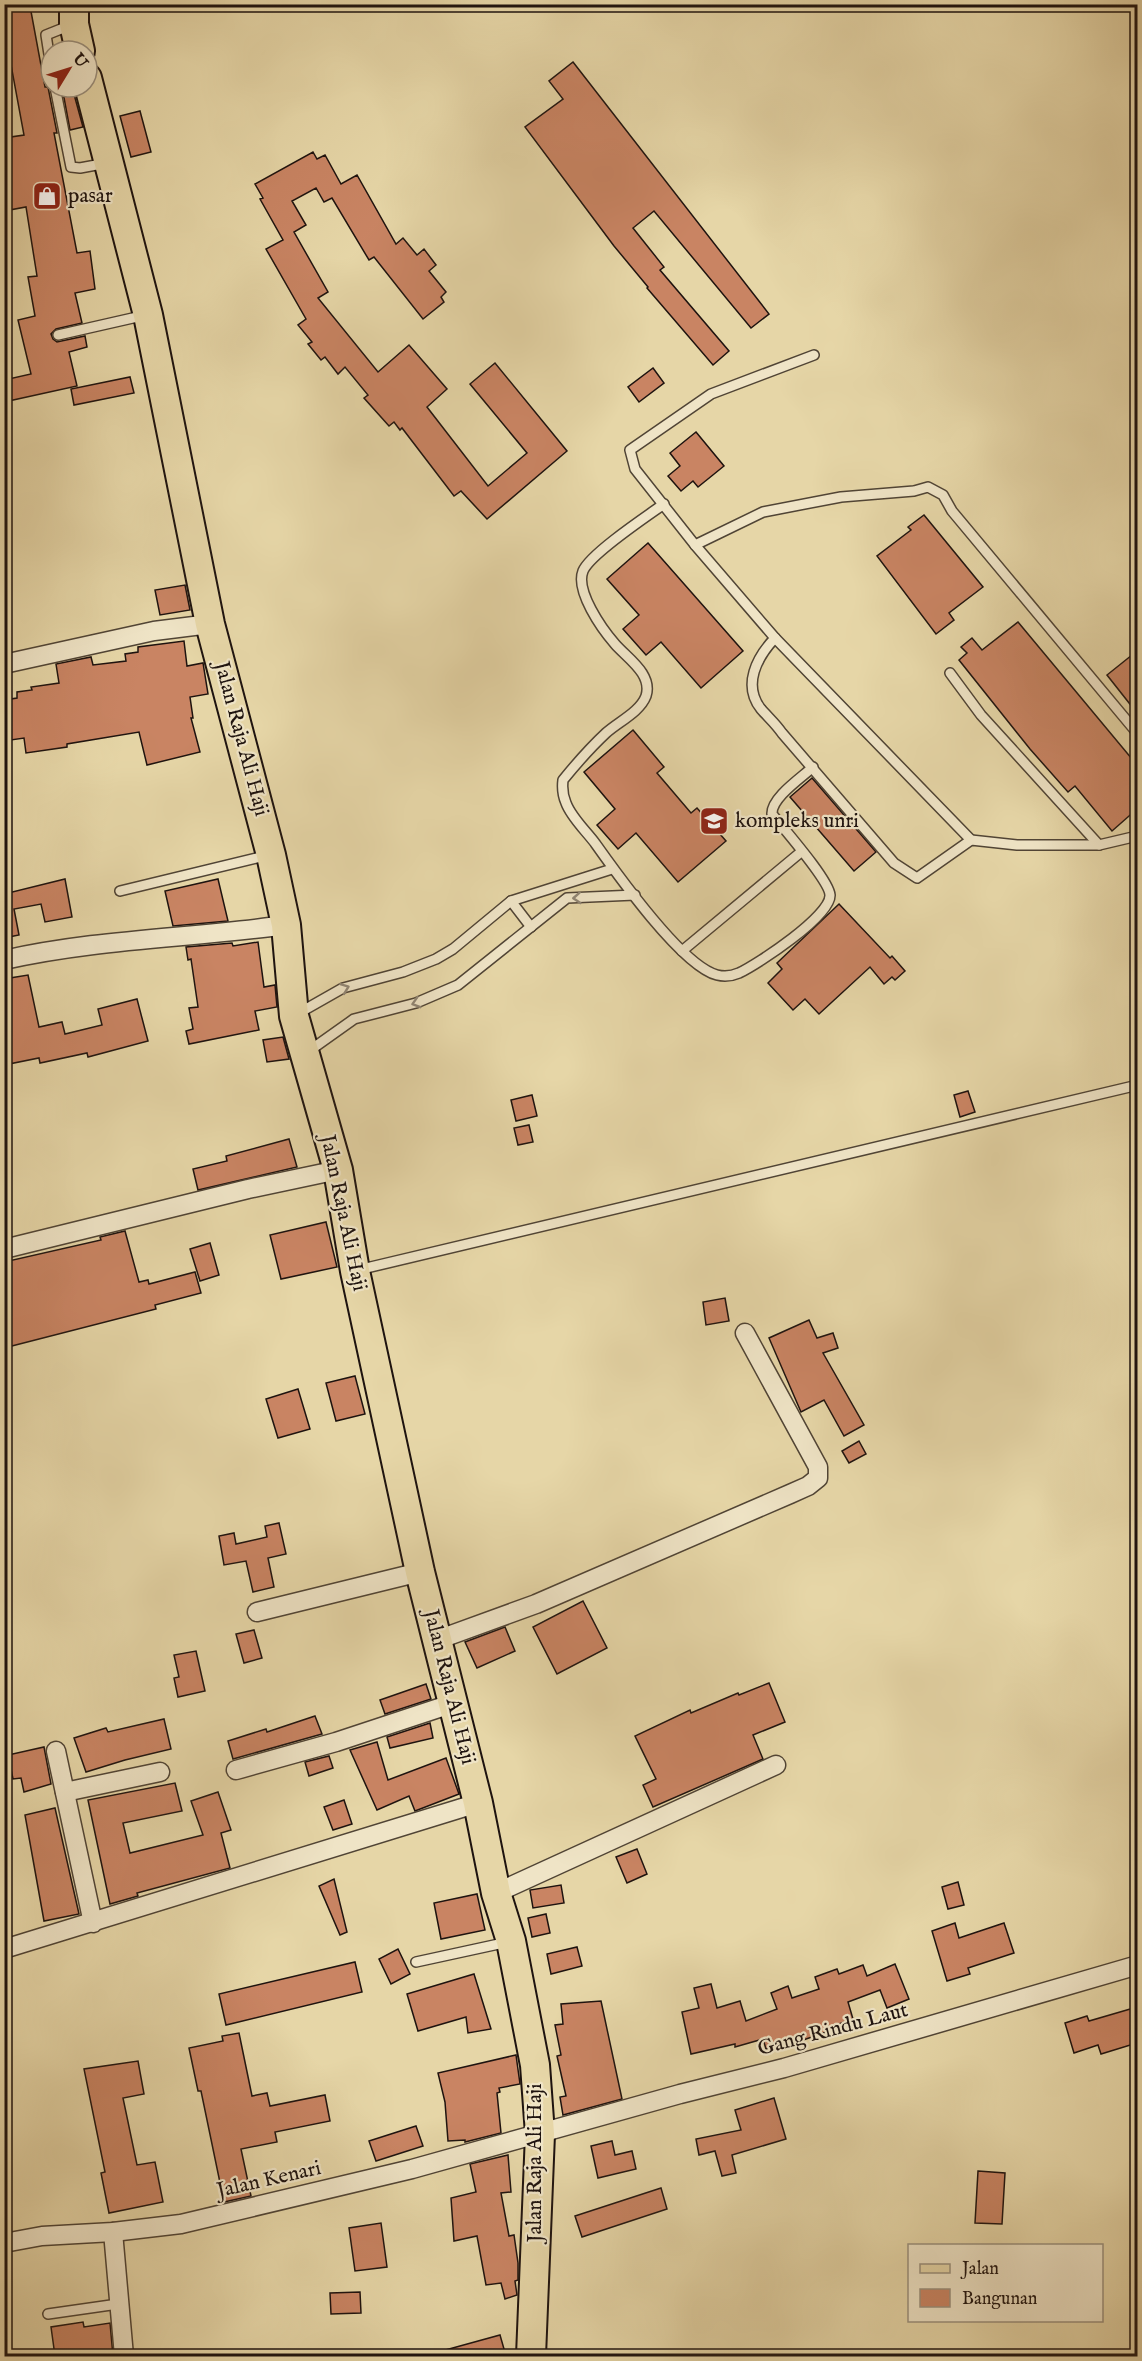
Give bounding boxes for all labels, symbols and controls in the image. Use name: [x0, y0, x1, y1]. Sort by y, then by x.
north arrow: [39, 39, 99, 99]
text: U: [67, 49, 92, 73]
shop icon: pasar: [31, 180, 63, 212]
place label: pasar: [68, 183, 113, 210]
street label: Jalan Raja Ali Haji: [207, 657, 275, 819]
school or university icon: kompleks unri: [698, 805, 730, 837]
place label: kompleks unri: [735, 808, 859, 835]
one-way arrow: [572, 891, 581, 904]
one-way arrow: [339, 983, 350, 995]
one-way arrow: [411, 996, 422, 1008]
street label: Jalan Raja Ali Haji: [313, 1130, 373, 1294]
street label: Jalan Raja Ali Haji: [416, 1605, 481, 1767]
street label: Gang Rindu Laut: [755, 1997, 911, 2063]
street label: Jalan Raja Ali Haji: [522, 2083, 549, 2245]
street label: Jalan Kenari: [212, 2155, 324, 2206]
legend: [908, 2244, 1103, 2322]
text: Jalan: [960, 2258, 999, 2281]
text: Bangunan: [962, 2288, 1038, 2311]

